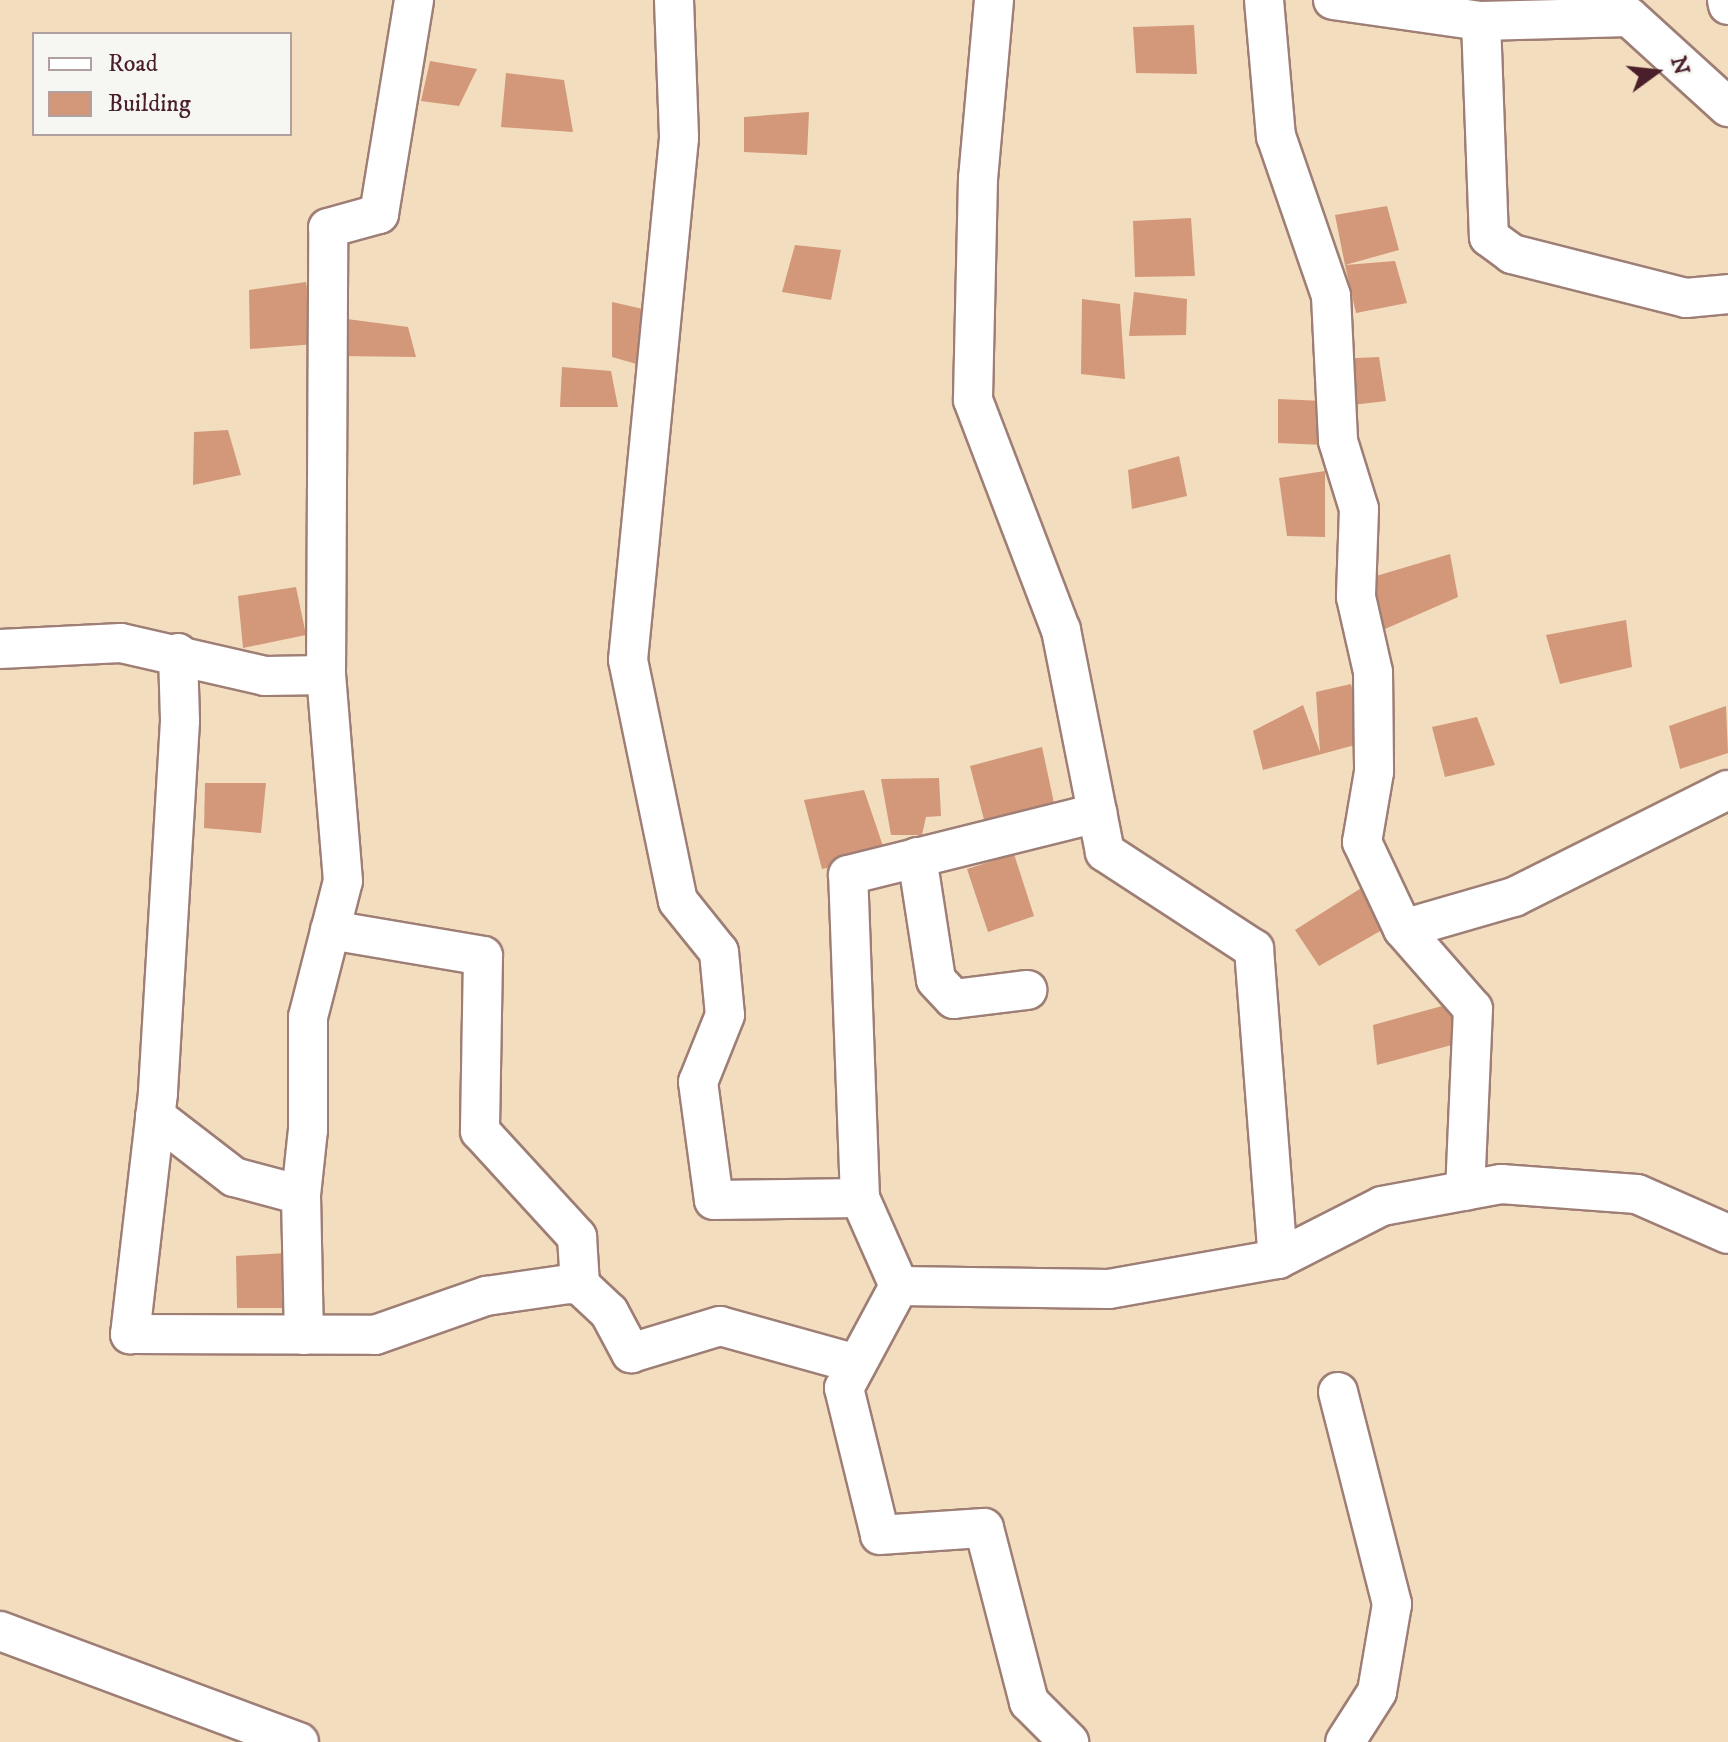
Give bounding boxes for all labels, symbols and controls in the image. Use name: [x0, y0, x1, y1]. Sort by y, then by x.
legend: [32, 32, 292, 136]
north arrow: [1616, 32, 1696, 112]
text: Road: [108, 49, 158, 79]
text: N: [1664, 53, 1695, 78]
text: Building: [108, 89, 191, 119]

